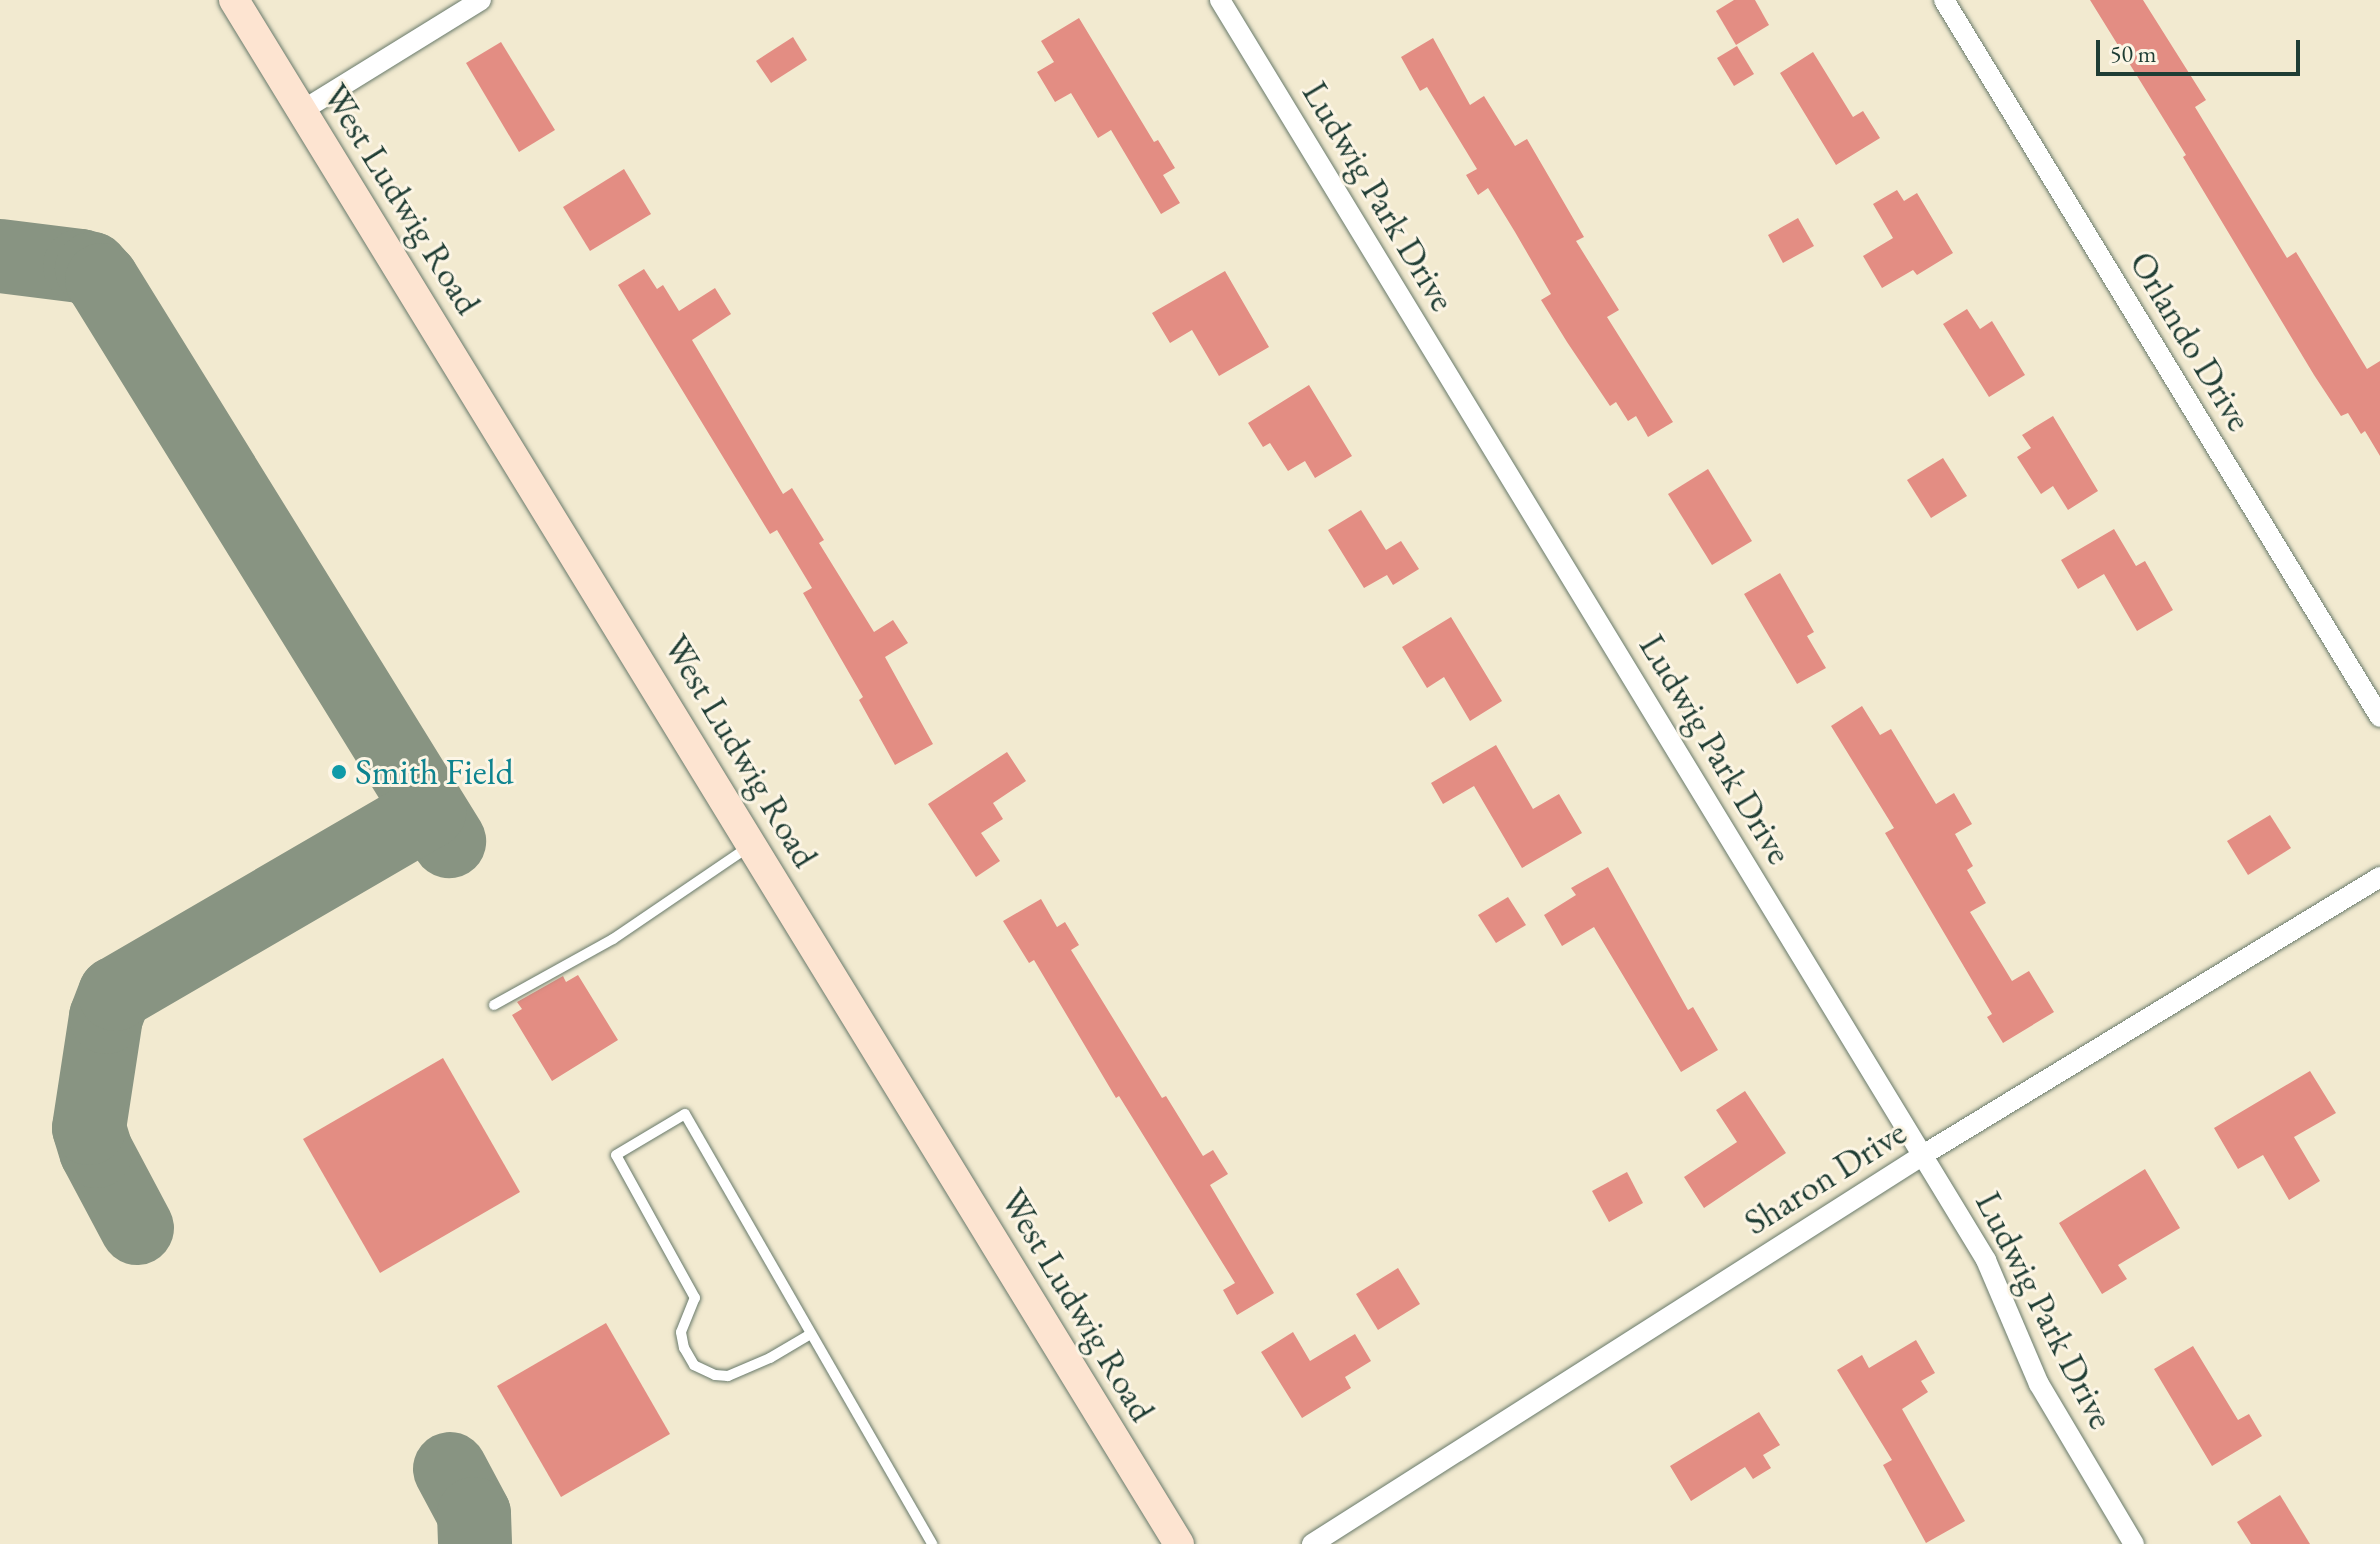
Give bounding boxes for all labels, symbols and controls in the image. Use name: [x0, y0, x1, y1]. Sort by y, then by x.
scale bar: [2100, 24, 2304, 74]
text: 50 m: [2110, 38, 2157, 69]
street label: Ludwig Park Drive: [1294, 73, 1464, 319]
street label: West Ludwig Road: [314, 76, 490, 322]
street label: Orlando Drive: [2121, 243, 2261, 439]
street label: Ludwig Park Drive: [1631, 626, 1801, 872]
street label: West Ludwig Road: [655, 627, 827, 875]
place label: Smith Field: [355, 750, 514, 794]
marker: Smith Field: [330, 763, 348, 781]
street label: Sharon Drive: [1736, 1110, 1914, 1244]
street label: West Ludwig Road: [992, 1181, 1164, 1429]
street label: Ludwig Park Drive: [1967, 1184, 2123, 1436]

